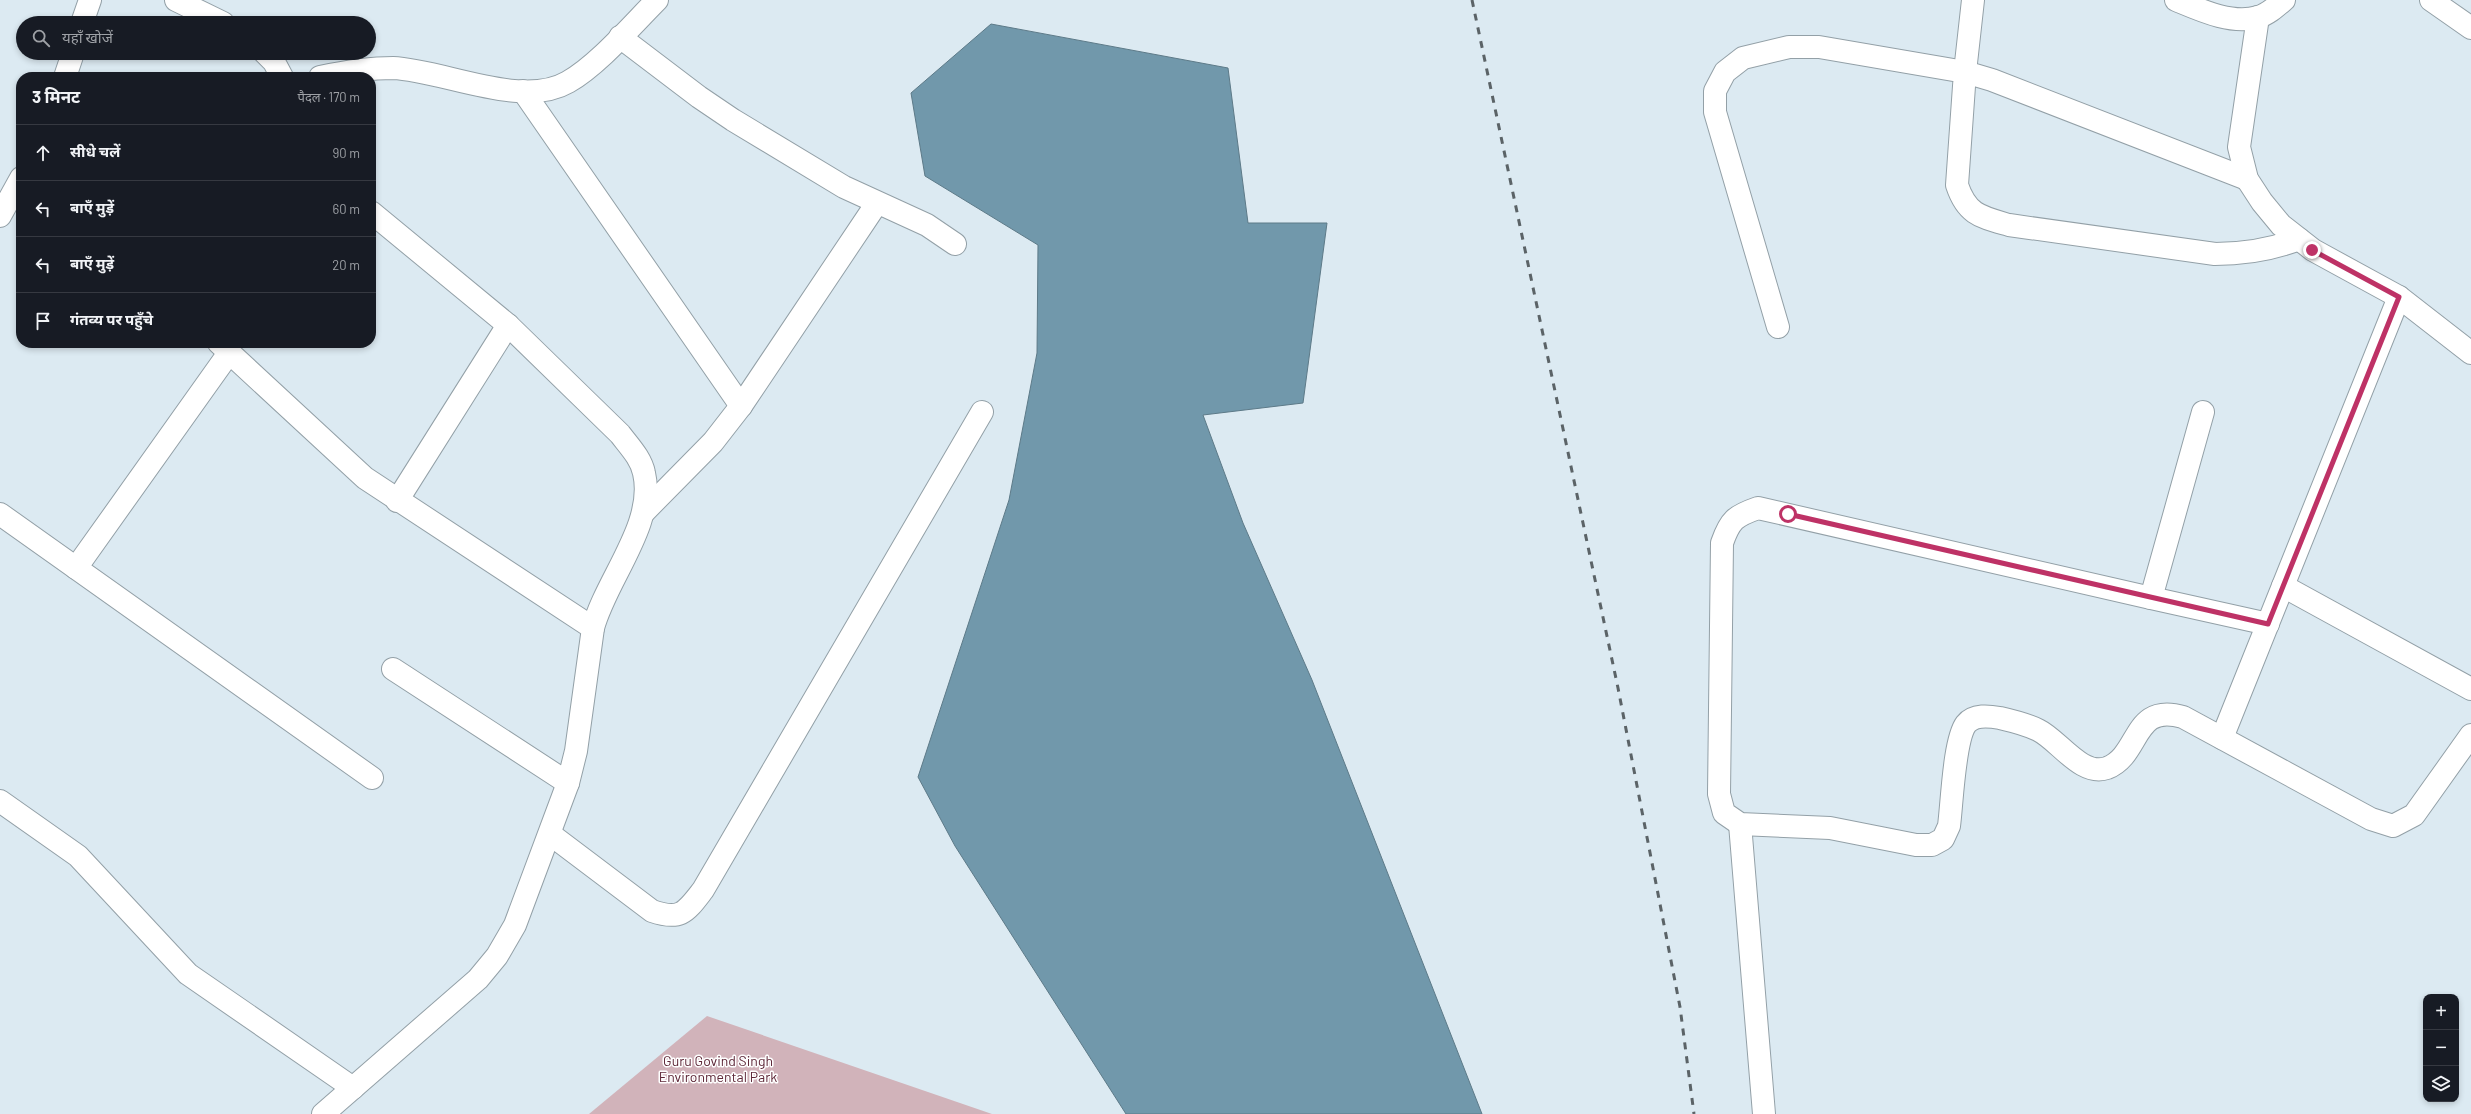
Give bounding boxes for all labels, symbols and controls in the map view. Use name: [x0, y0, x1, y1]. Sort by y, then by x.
search box: [16, 16, 376, 60]
icon: search: [30, 27, 52, 49]
text: यहाँ खोजें: [62, 28, 113, 46]
text: 3 मिनट: [32, 86, 80, 106]
text: पैदल · 170 m: [298, 89, 360, 105]
icon: ahead: [32, 142, 54, 164]
text: सीधे चलें: [70, 142, 120, 160]
text: 90 m: [333, 145, 360, 161]
icon: left: [32, 198, 54, 220]
text: बाएँ मुड़ें: [70, 198, 114, 216]
text: 60 m: [333, 201, 360, 217]
route end: [2303, 241, 2321, 259]
icon: left: [32, 254, 54, 276]
text: बाएँ मुड़ें: [70, 254, 114, 272]
text: 20 m: [332, 257, 360, 273]
icon: arrive: [32, 310, 54, 332]
text: गंतव्य पर पहुँचे: [70, 310, 153, 328]
route start: [1779, 505, 1797, 523]
map controls: [2423, 994, 2459, 1102]
button: +: [2423, 994, 2459, 1030]
button: −: [2423, 1030, 2459, 1066]
park label: Guru Govind Singh Environmental Park: [659, 1052, 777, 1085]
button: layers: [2423, 1066, 2459, 1102]

